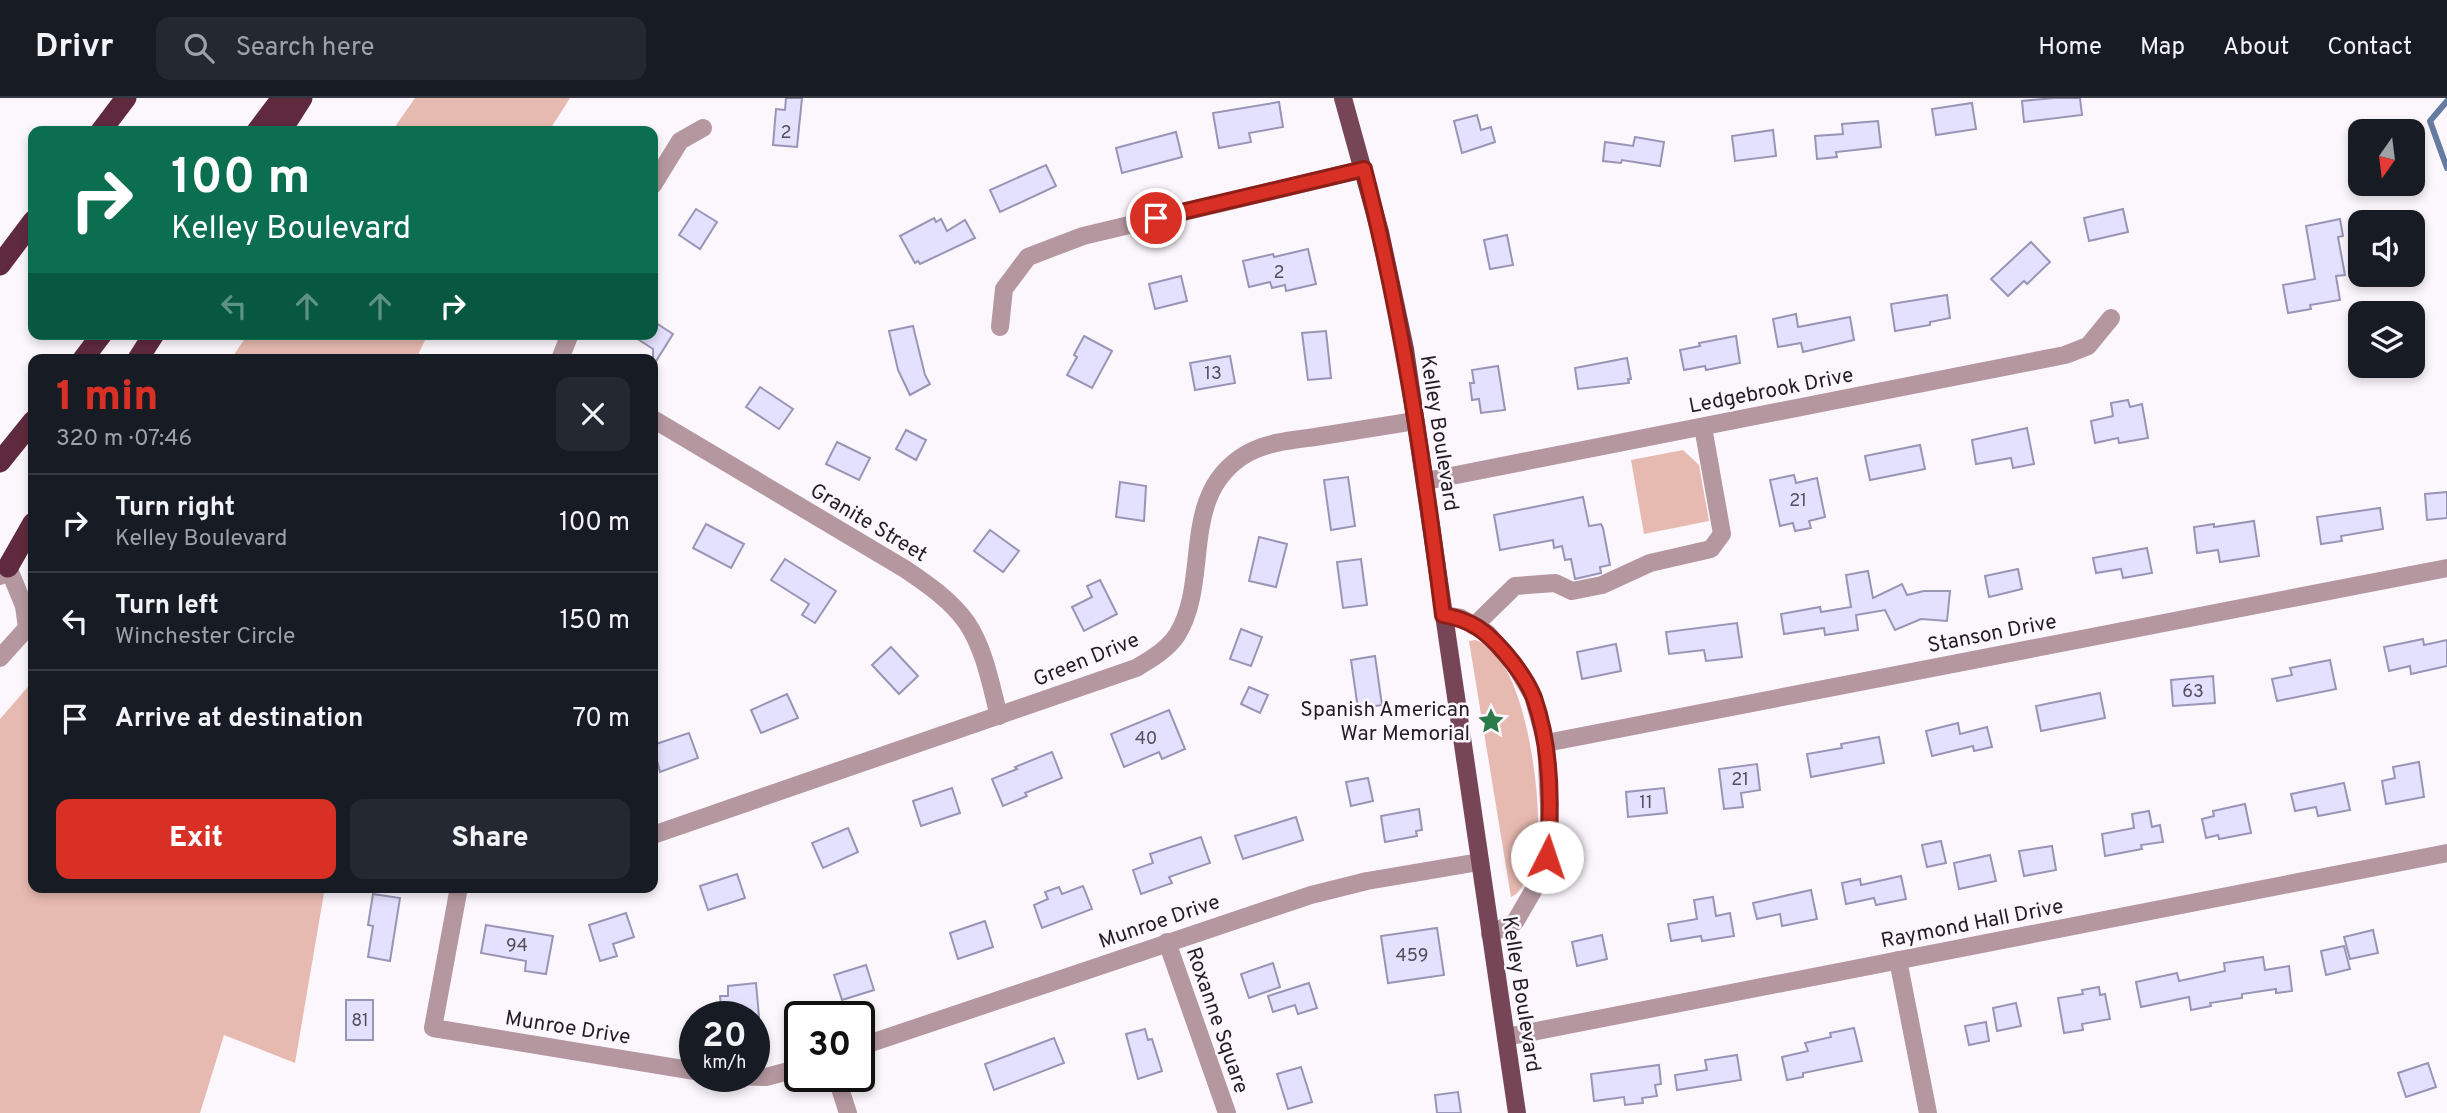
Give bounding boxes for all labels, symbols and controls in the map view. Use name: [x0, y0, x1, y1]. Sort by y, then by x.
search box: [156, 17, 646, 80]
text: Drivr: [35, 27, 114, 69]
icon: search: [180, 29, 218, 67]
text: Search here: [236, 32, 375, 65]
text: Home: [2038, 33, 2102, 63]
text: Map: [2140, 33, 2185, 63]
text: About: [2223, 33, 2289, 63]
text: Contact: [2327, 33, 2412, 63]
north arrow: [2348, 119, 2426, 196]
map controls: [2348, 119, 2425, 378]
house number: 2: [780, 122, 792, 145]
text: 100 m: [171, 149, 310, 211]
icon: right: [56, 154, 147, 245]
pin: [1126, 188, 1186, 248]
icon: arrive: [1137, 199, 1175, 237]
text: Kelley Boulevard: [171, 210, 411, 250]
button: sound: [2348, 210, 2425, 287]
house number: 2: [1273, 262, 1285, 285]
icon: left: [215, 287, 253, 325]
icon: ahead: [288, 287, 326, 325]
icon: ahead: [361, 287, 399, 325]
icon: right: [434, 287, 472, 325]
button: layers: [2348, 301, 2425, 378]
street label: Kelley Boulevard: [1413, 353, 1464, 513]
street label: Ledgebrook Drive: [1687, 362, 1856, 421]
house number: 13: [1204, 363, 1222, 386]
text: 1 min: [56, 372, 159, 425]
button: close: [556, 377, 630, 451]
text: 320 m · 07:46: [56, 425, 192, 454]
street label: Granite Street: [805, 478, 932, 569]
house number: 21: [1789, 490, 1807, 513]
text: Turn right: [115, 492, 235, 525]
icon: right: [56, 504, 94, 542]
text: 100 m: [559, 507, 630, 540]
text: Kelley Boulevard: [115, 525, 288, 554]
text: Turn left: [115, 590, 219, 623]
icon: left: [56, 602, 94, 640]
text: 150 m: [559, 605, 630, 638]
street label: Stanson Drive: [1925, 609, 2059, 660]
text: Winchester Circle: [115, 623, 295, 652]
street label: Green Drive: [1030, 627, 1143, 694]
house number: 63: [2182, 681, 2204, 704]
place label: Spanish American War Memorial: [1300, 697, 1470, 748]
icon: arrive: [56, 700, 94, 738]
text: Arrive at destination: [115, 703, 363, 736]
text: 70 m: [572, 703, 630, 736]
place icon: Spanish American War Memorial: [1476, 706, 1506, 736]
house number: 40: [1135, 728, 1157, 751]
house number: 21: [1731, 769, 1749, 792]
house number: 11: [1639, 792, 1653, 815]
button: Exit: [56, 799, 336, 879]
button: Share: [350, 799, 630, 879]
position arrow: [1510, 820, 1584, 894]
street label: Munroe Drive: [1095, 889, 1224, 956]
street label: Raymond Hall Drive: [1879, 894, 2066, 955]
street label: Kelley Boulevard: [1495, 914, 1546, 1074]
house number: 94: [506, 935, 528, 958]
street label: Roxanne Square: [1179, 944, 1254, 1097]
house number: 459: [1396, 945, 1428, 968]
speed limit sign: 30: [784, 1001, 875, 1092]
street label: Munroe Drive: [503, 1005, 632, 1052]
house number: 81: [351, 1010, 369, 1033]
text: 20: [702, 1015, 747, 1059]
text: km/h: [703, 1052, 746, 1075]

